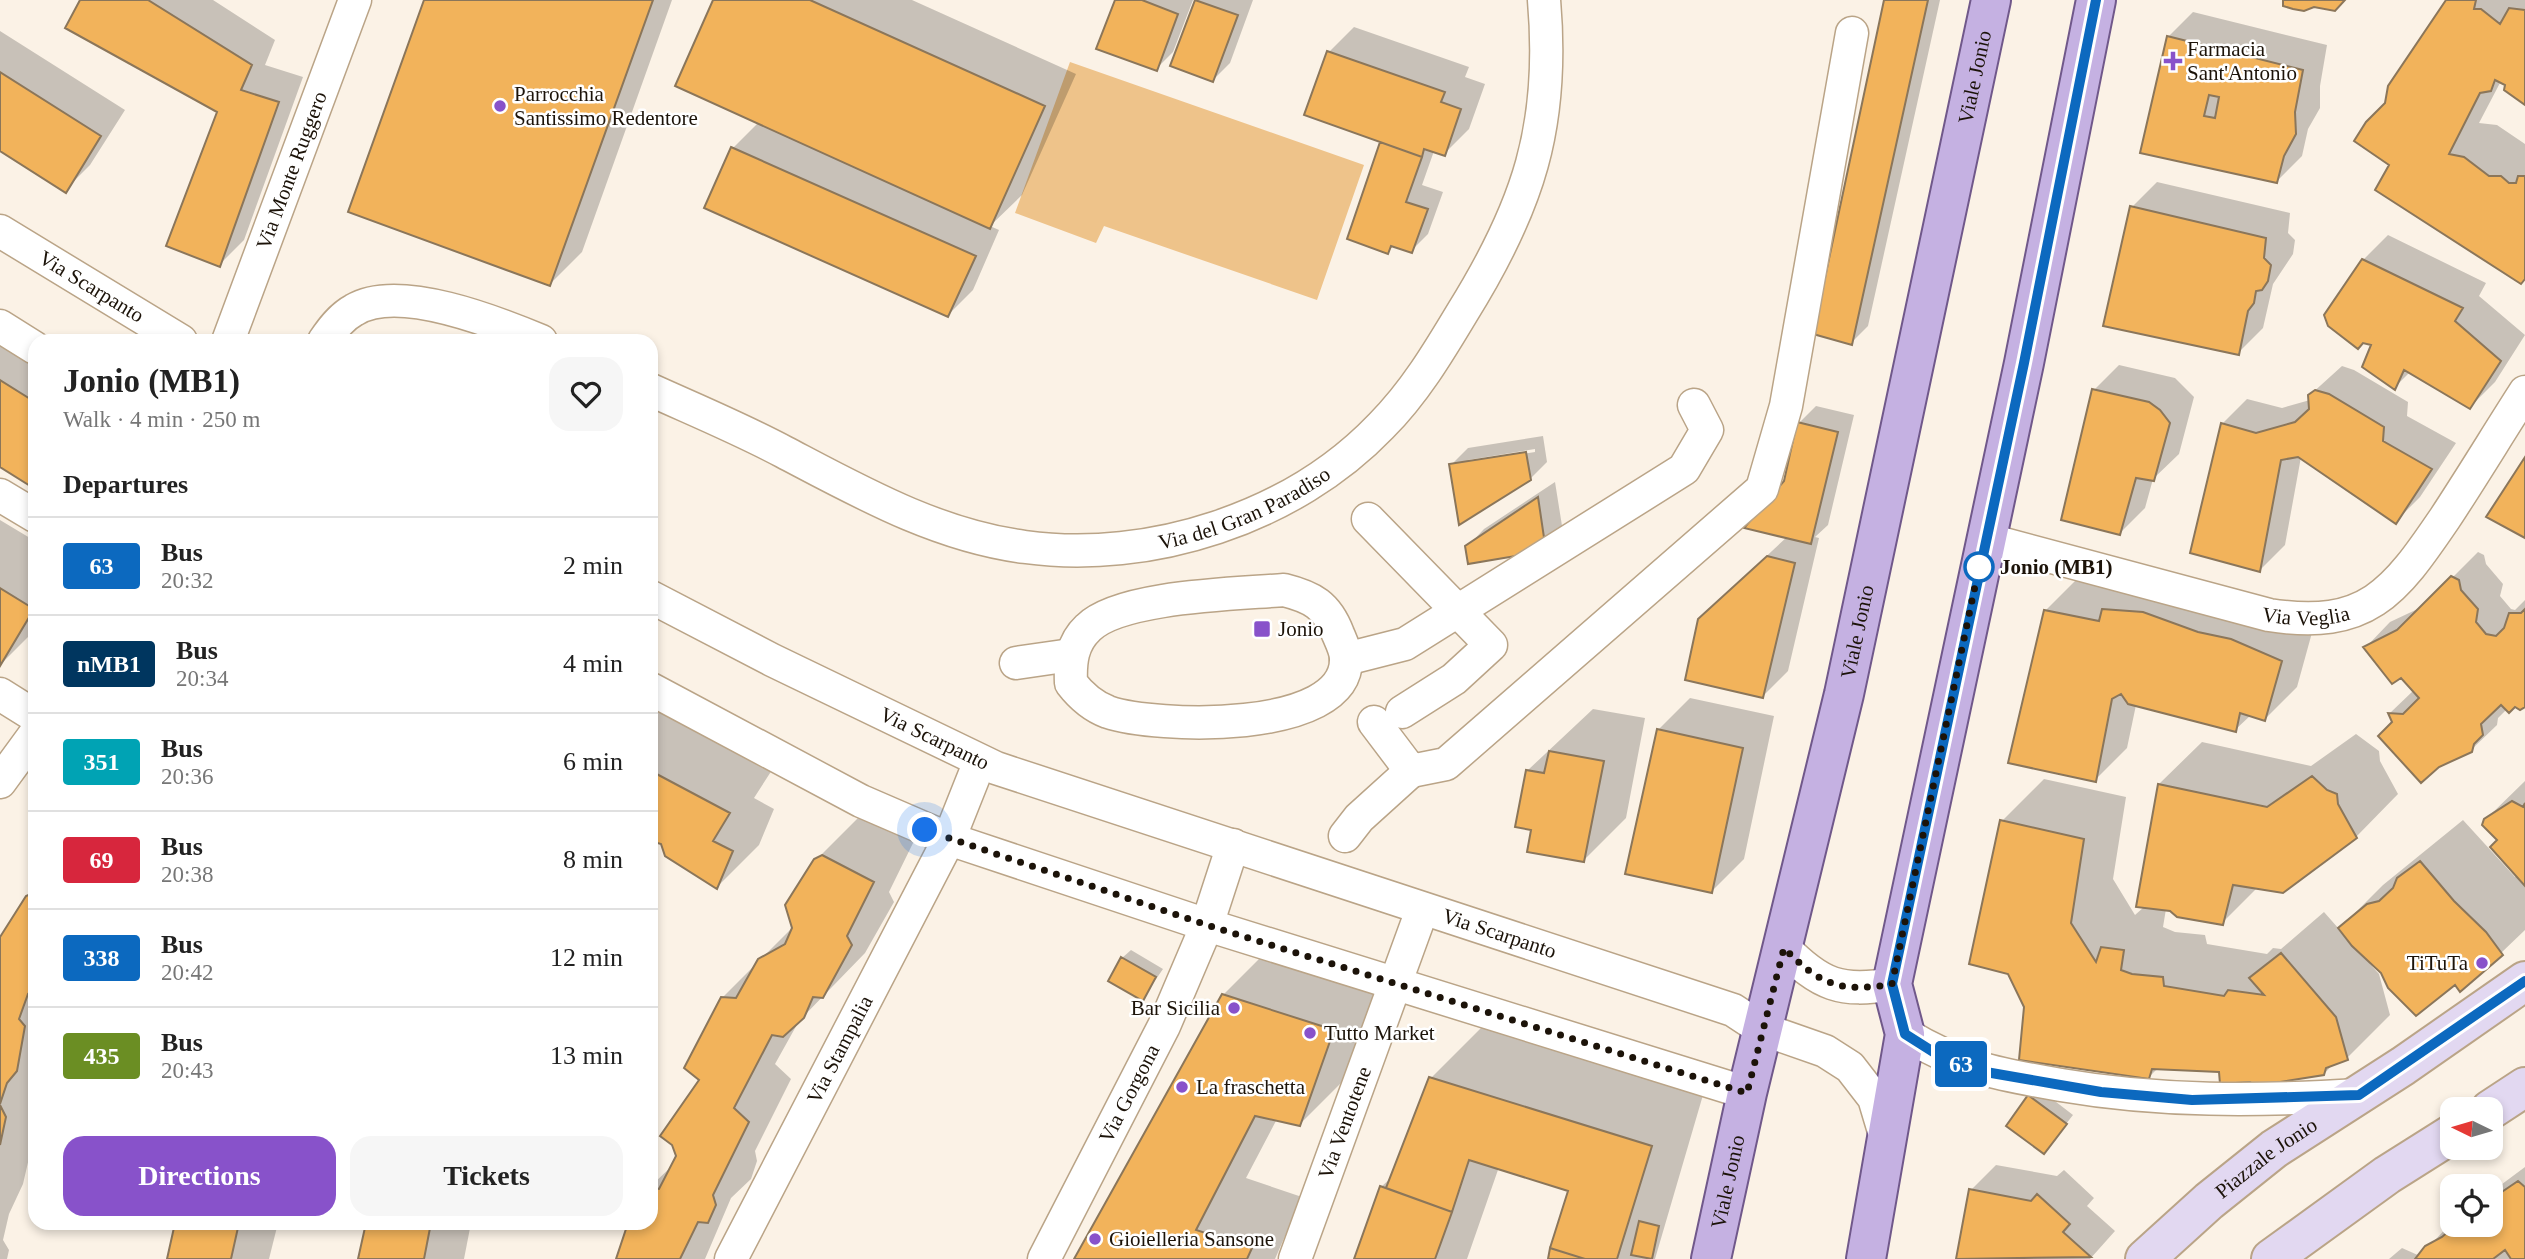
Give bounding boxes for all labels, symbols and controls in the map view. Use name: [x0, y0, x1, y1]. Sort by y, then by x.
street label: Viale Jonio: [1953, 28, 1996, 126]
place label: Farmacia Sant'Antonio: [2187, 37, 2297, 85]
marker: Farmacia Sant'Antonio: [2165, 53, 2181, 69]
place label: Parrocchia Santissimo Redentore: [514, 82, 698, 130]
street label: Via Monte Ruggero: [251, 88, 332, 253]
marker: Parrocchia Santissimo Redentore: [492, 98, 508, 114]
street label: Via Scarpanto: [35, 246, 148, 328]
button: heart: [549, 357, 623, 431]
text: Jonio (MB1): [63, 363, 240, 399]
text: Walk · 4 min · 250 m: [63, 407, 260, 432]
street label: Via del Gran Paradiso: [1156, 462, 1335, 554]
text: Departures: [63, 470, 188, 499]
text: Bus: [161, 538, 203, 567]
text: 2 min: [563, 551, 623, 580]
marker: Jonio (MB1): [1964, 552, 1994, 582]
text: 63: [90, 553, 114, 579]
place label: Jonio (MB1): [2000, 555, 2113, 579]
text: 20:32: [161, 568, 213, 593]
street label: Viale Jonio: [1836, 583, 1879, 681]
street label: Via Veglia: [2260, 601, 2353, 630]
place label: Jonio: [1278, 617, 1324, 641]
marker: Jonio: [1252, 619, 1272, 639]
text: Bus: [176, 636, 218, 665]
text: 4 min: [563, 649, 623, 678]
text: nMB1: [77, 651, 141, 677]
text: 20:34: [176, 666, 228, 691]
street label: Via Scarpanto: [876, 702, 993, 775]
text: Bus: [161, 734, 203, 763]
text: 6 min: [563, 747, 623, 776]
text: 351: [84, 749, 120, 775]
text: 20:36: [161, 764, 213, 789]
your location: [907, 812, 942, 847]
text: Bus: [161, 832, 203, 861]
text: 8 min: [563, 845, 623, 874]
text: 69: [90, 847, 114, 873]
text: 20:38: [161, 862, 213, 887]
street label: Via Scarpanto: [1439, 903, 1559, 963]
text: Bus: [161, 930, 203, 959]
text: 12 min: [550, 943, 623, 972]
text: 338: [84, 945, 120, 971]
place label: TiTuTa: [2407, 951, 2469, 975]
marker: TiTuTa: [2474, 955, 2490, 971]
text: 20:42: [161, 960, 213, 985]
street label: Via Stampalia: [802, 991, 878, 1108]
place label: Bar Sicilia: [1131, 996, 1221, 1020]
marker: Bar Sicilia: [1226, 1000, 1242, 1016]
place label: Tutto Market: [1324, 1021, 1435, 1045]
marker: Tutto Market: [1302, 1025, 1318, 1041]
text: Bus: [161, 1028, 203, 1057]
street label: Via Gorgona: [1094, 1040, 1165, 1147]
text: 13 min: [550, 1041, 623, 1070]
line badge: 63: [1930, 1041, 1993, 1087]
text: 435: [84, 1043, 120, 1069]
text: 63: [1949, 1051, 1973, 1077]
text: 20:43: [161, 1058, 213, 1083]
street label: Via Ventotene: [1313, 1063, 1376, 1182]
place label: La fraschetta: [1196, 1075, 1306, 1099]
marker: La fraschetta: [1174, 1079, 1190, 1095]
north arrow: [2440, 1097, 2502, 1160]
map controls: [2440, 1097, 2503, 1237]
street label: Piazzale Jonio: [2210, 1113, 2322, 1203]
street label: Viale Jonio: [1706, 1133, 1750, 1231]
button: Directions: [63, 1136, 336, 1216]
button: Tickets: [350, 1136, 623, 1216]
button: locate: [2440, 1174, 2503, 1237]
place label: Gioielleria Sansone: [1109, 1227, 1274, 1251]
marker: Gioielleria Sansone: [1087, 1231, 1103, 1247]

